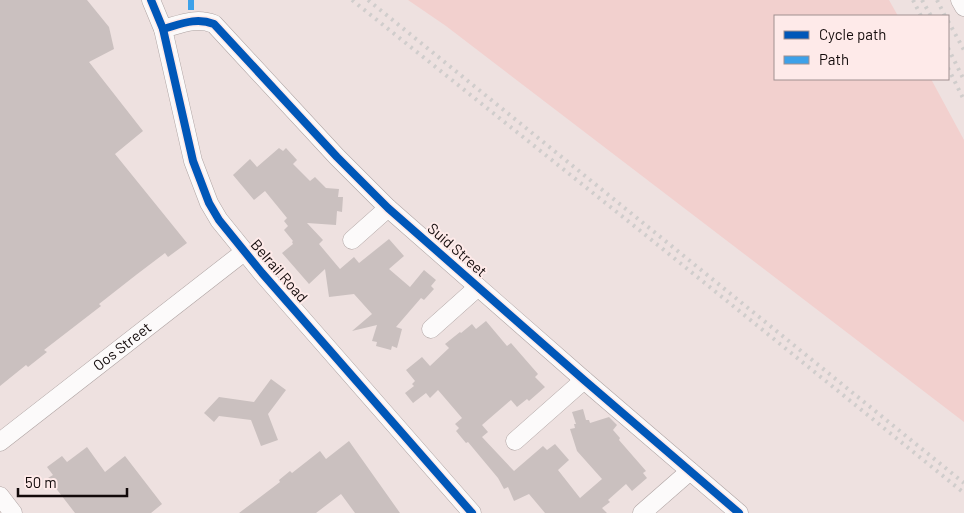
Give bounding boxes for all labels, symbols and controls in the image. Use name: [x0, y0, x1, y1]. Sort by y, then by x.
legend: [774, 15, 949, 80]
text: Cycle path: [819, 25, 886, 43]
text: Path: [819, 50, 849, 68]
street label: Suid Street: [424, 219, 491, 280]
street label: Belrail Road: [248, 235, 312, 305]
street label: Oos Street: [89, 318, 154, 374]
scale bar: [18, 466, 126, 498]
text: 50 m: [25, 473, 57, 491]

